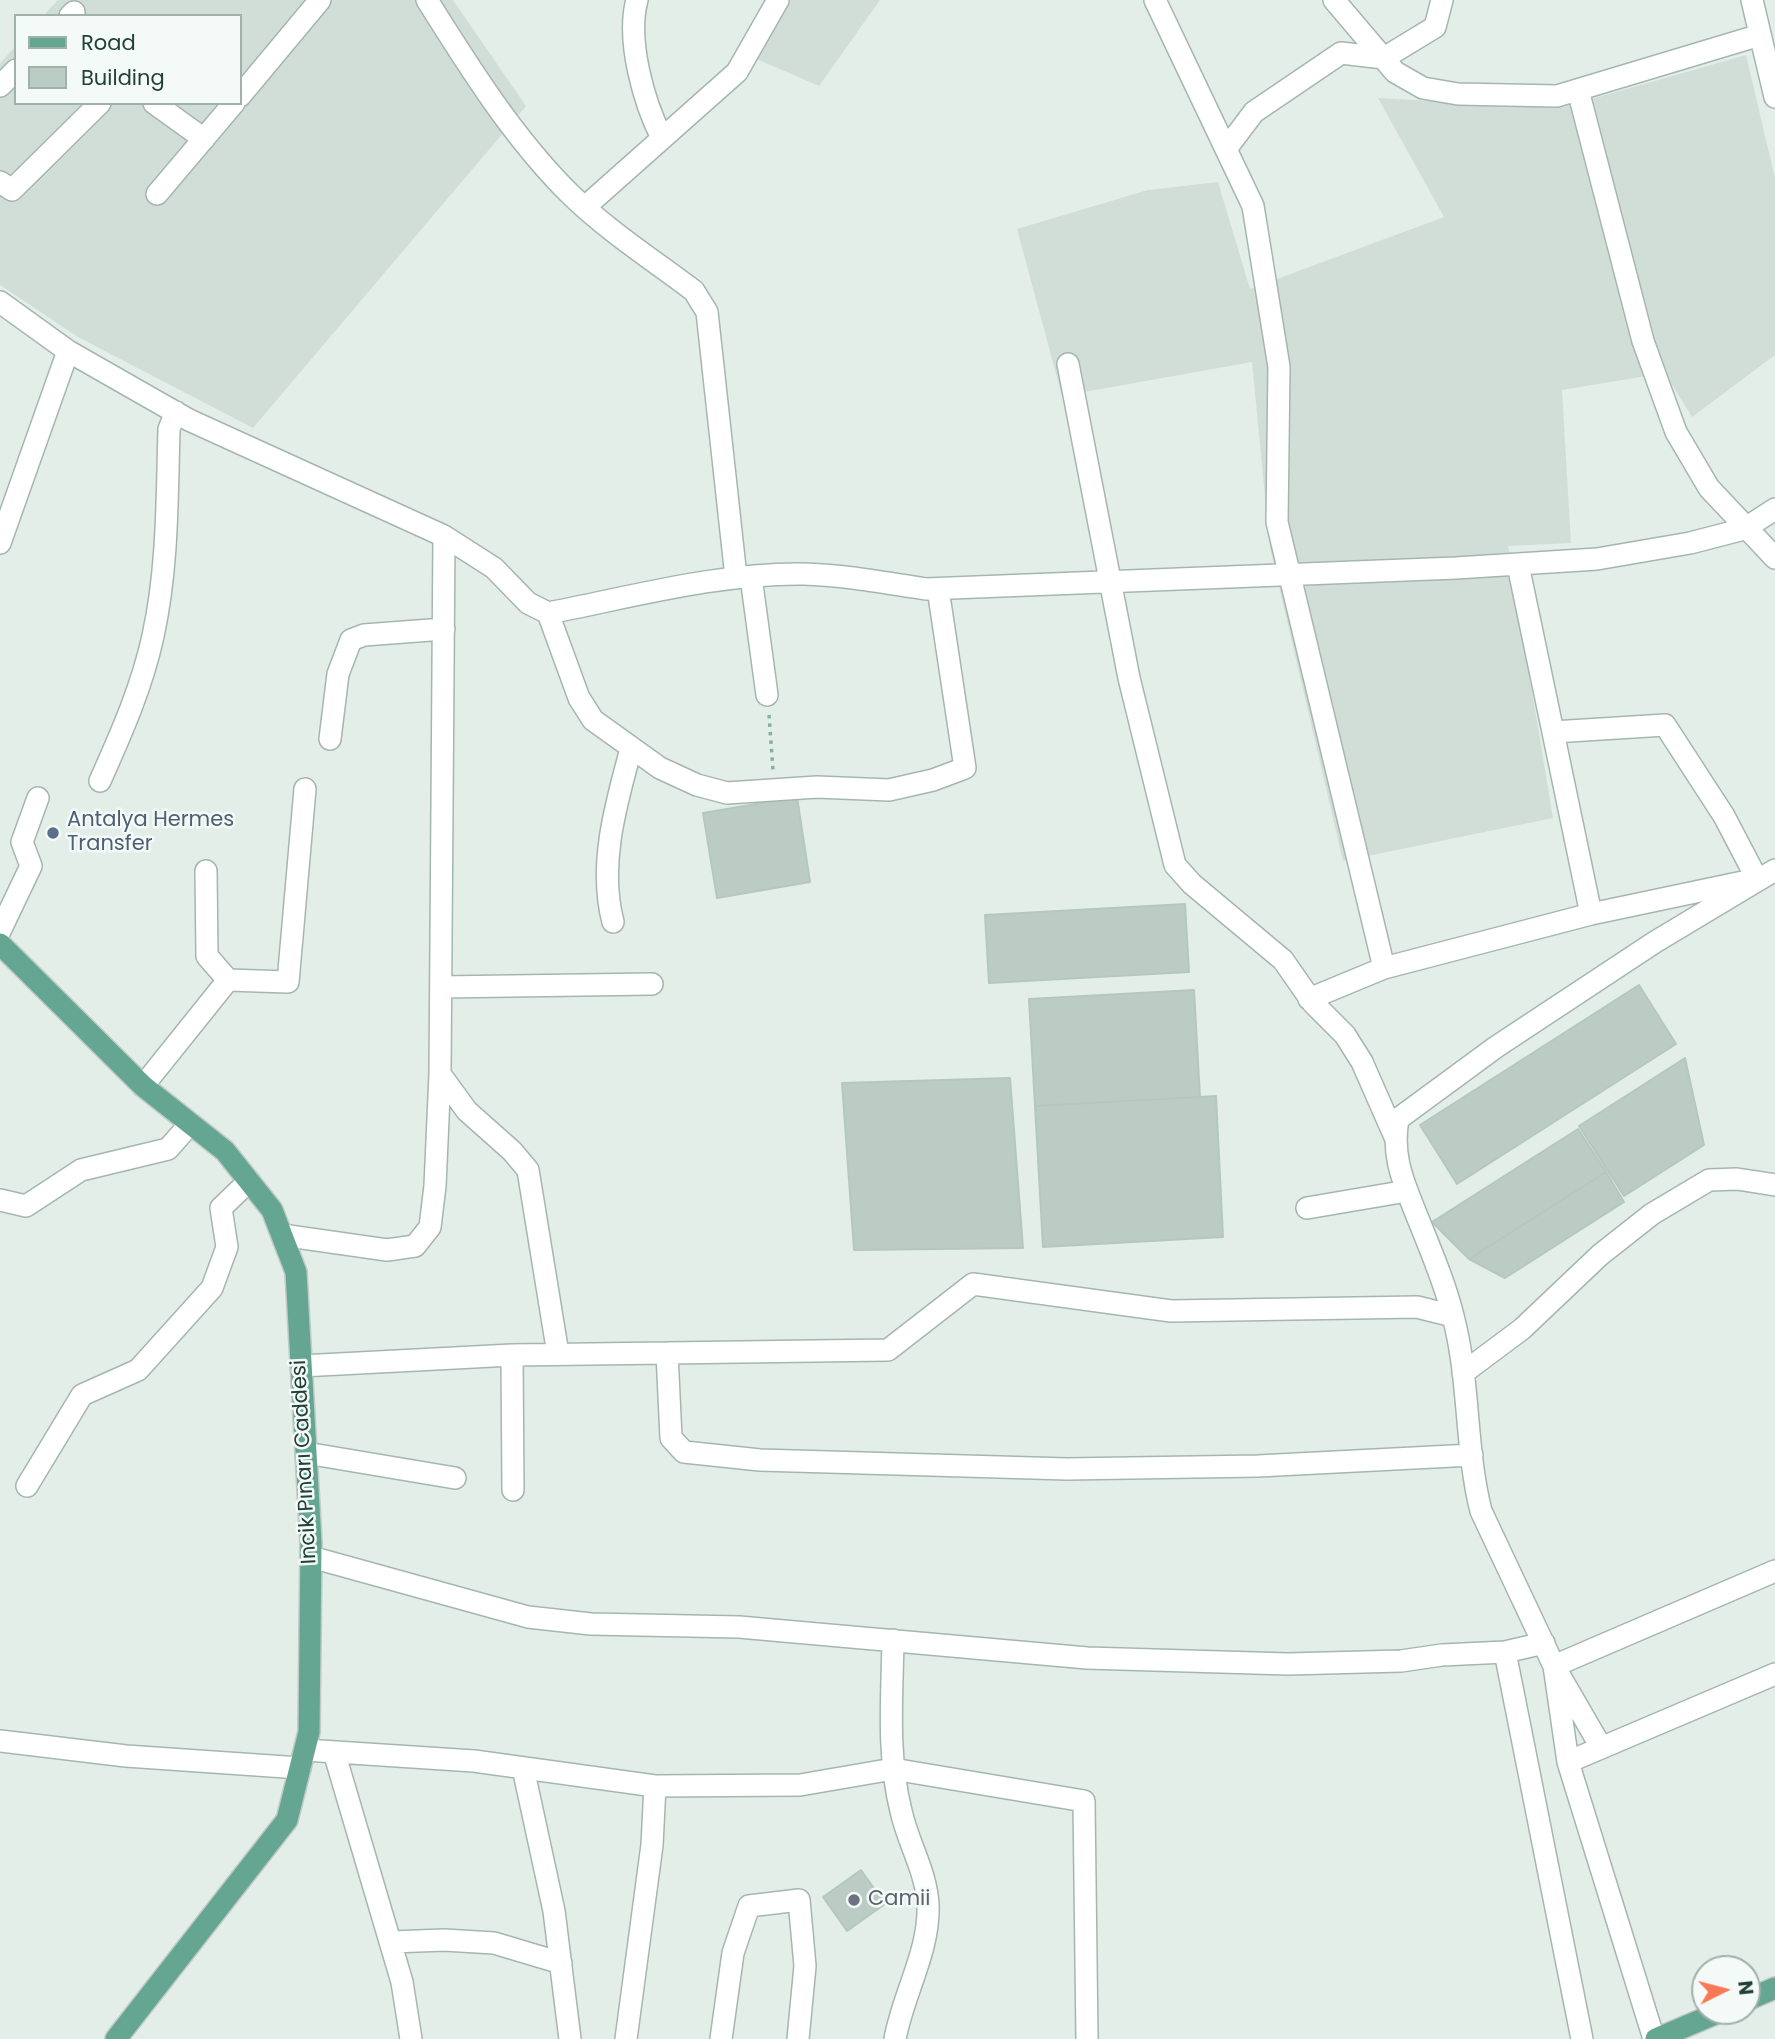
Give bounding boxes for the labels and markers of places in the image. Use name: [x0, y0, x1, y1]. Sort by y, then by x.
place label: Antalya Hermes Transfer: [67, 808, 234, 858]
marker: Antalya Hermes Transfer: [45, 825, 61, 841]
place label: Camii: [868, 1887, 930, 1913]
marker: Camii: [846, 1892, 862, 1908]

